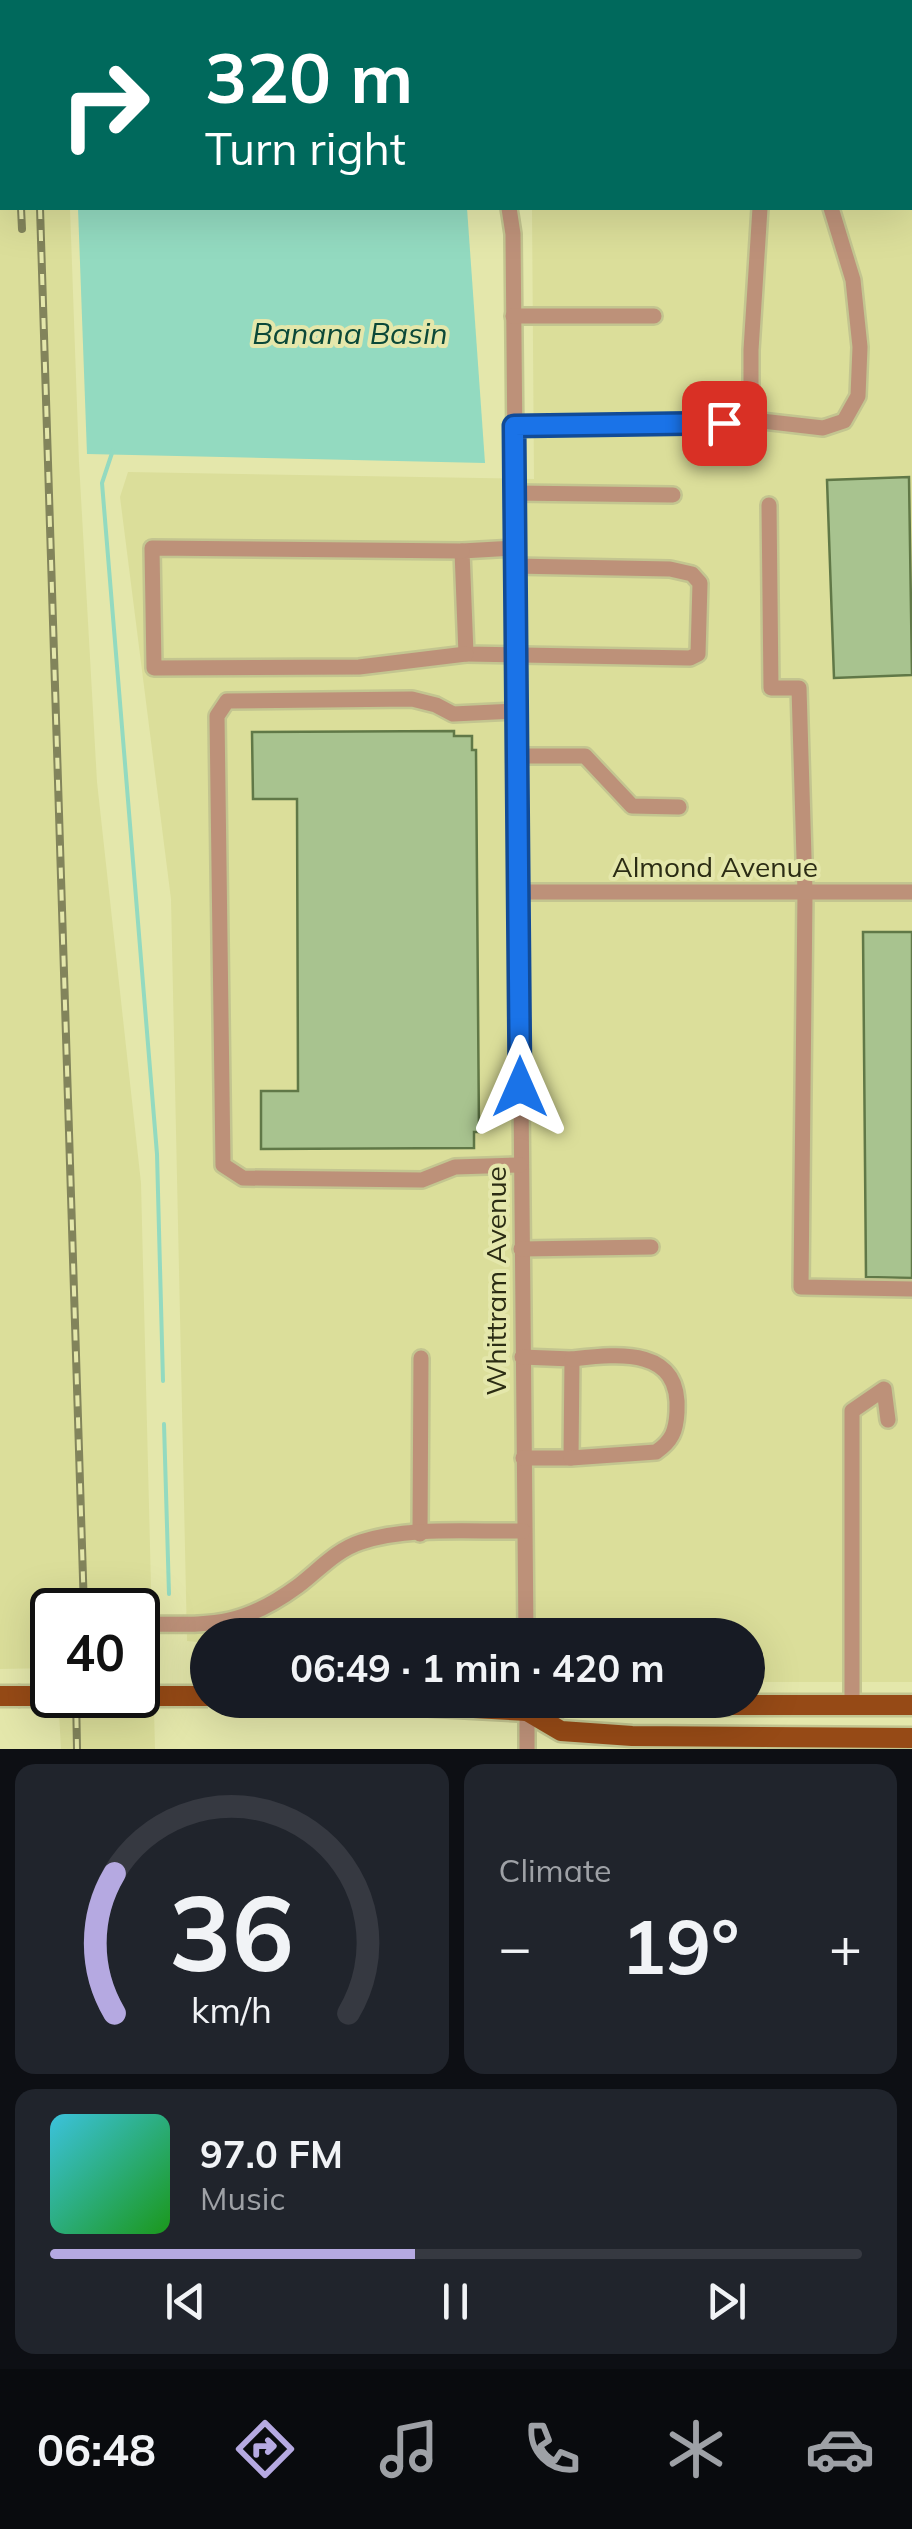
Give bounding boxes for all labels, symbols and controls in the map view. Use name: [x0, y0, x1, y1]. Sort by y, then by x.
text: 320 m: [205, 33, 413, 121]
icon: right: [40, 40, 170, 170]
text: Turn right: [205, 120, 406, 176]
water label: Banana Basin: [252, 314, 448, 352]
pin: [682, 381, 767, 466]
icon: arrive: [697, 396, 752, 451]
street label: Almond Avenue: [612, 849, 818, 884]
position arrow: [468, 1035, 572, 1139]
street label: Whittram Avenue: [478, 1166, 513, 1396]
speed limit sign: 40: [30, 1588, 160, 1718]
text: 06:49 · 1 min · 420 m: [290, 1644, 665, 1692]
text: Climate: [499, 1850, 611, 1890]
text: 36: [169, 1866, 294, 1997]
text: 19°: [621, 1899, 739, 1993]
text: −: [499, 1912, 532, 1981]
text: +: [829, 1912, 862, 1981]
text: km/h: [191, 1987, 272, 2032]
text: 97.0 FM: [200, 2130, 343, 2178]
text: Music: [200, 2178, 285, 2218]
icon: previous: [158, 2274, 213, 2329]
icon: pause: [428, 2274, 483, 2329]
icon: next: [699, 2274, 754, 2329]
icon: directions: [230, 2414, 300, 2484]
icon: music: [374, 2414, 444, 2484]
icon: phone: [517, 2414, 587, 2484]
icon: climate: [661, 2414, 731, 2484]
icon: car: [805, 2414, 875, 2484]
text: 06:48: [37, 2421, 156, 2477]

